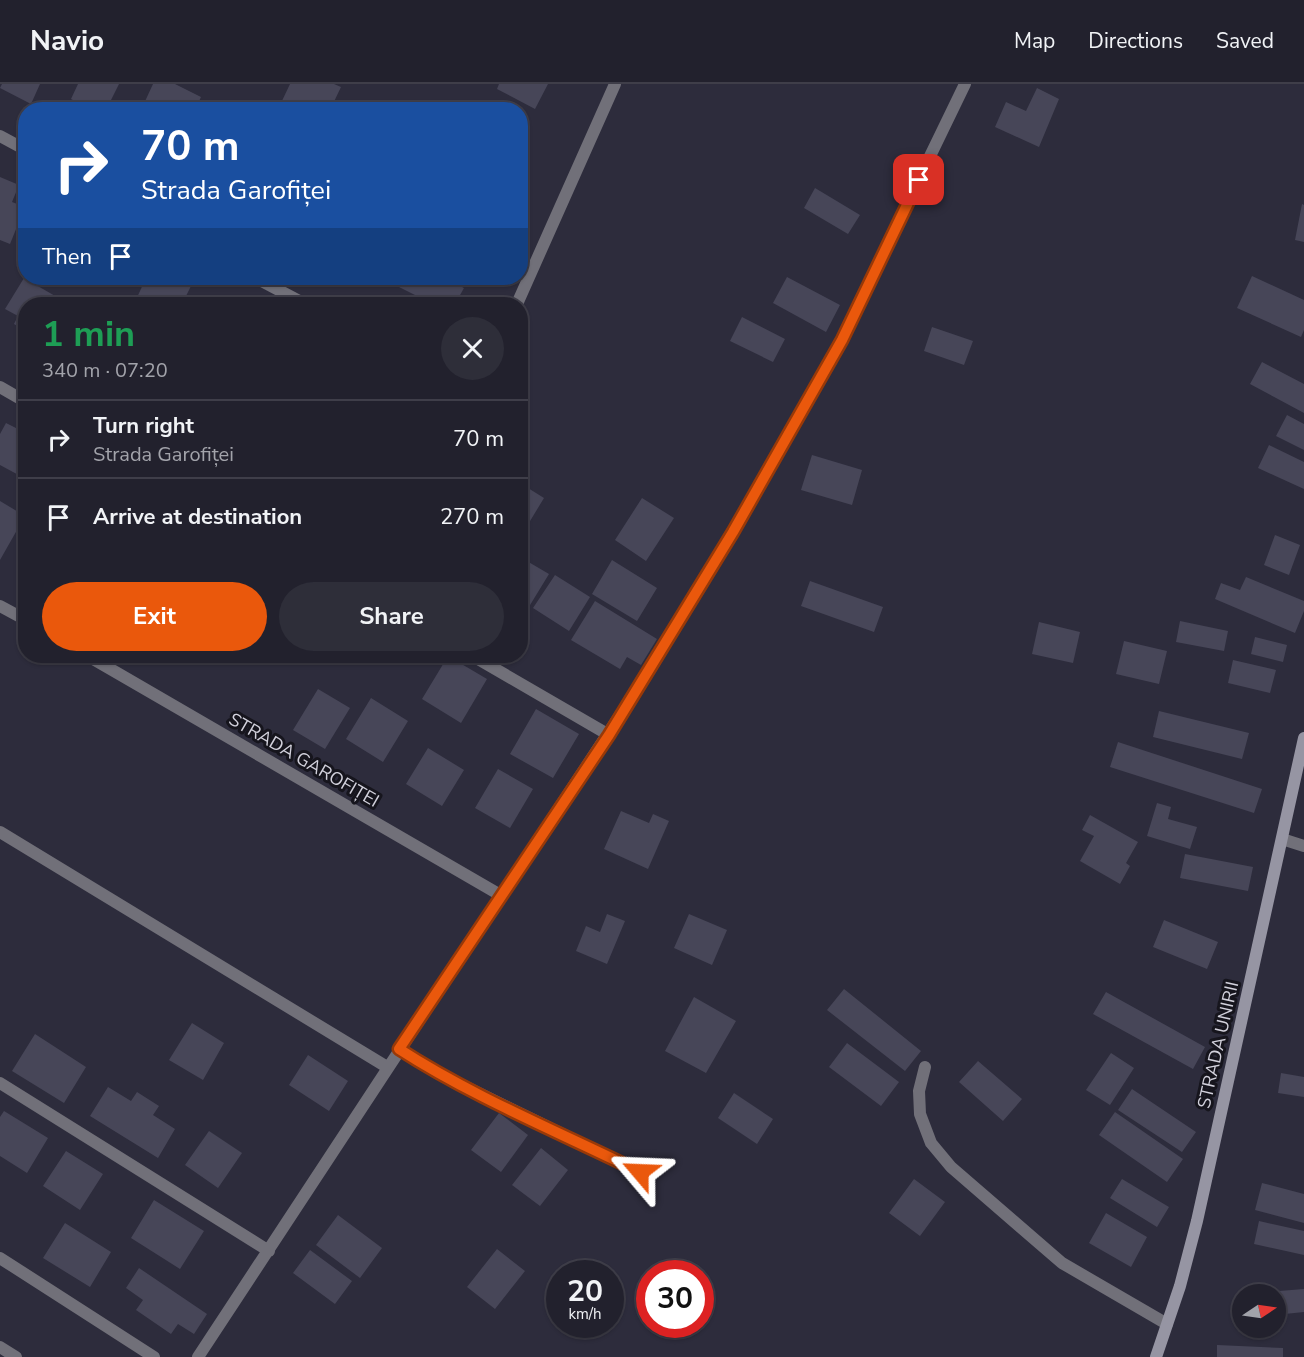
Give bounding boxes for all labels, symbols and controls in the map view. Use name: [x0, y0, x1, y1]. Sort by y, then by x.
text: Navio: [30, 22, 104, 60]
text: Map: [1014, 27, 1055, 55]
text: Directions: [1088, 27, 1183, 55]
text: Saved: [1216, 27, 1274, 55]
text: 70 m: [141, 118, 240, 175]
icon: right: [42, 126, 120, 204]
pin: [893, 154, 944, 205]
icon: arrive: [902, 163, 935, 196]
text: Strada Garofiței: [141, 172, 331, 209]
icon: arrive: [104, 240, 137, 273]
text: Then: [42, 242, 92, 272]
text: 1 min: [42, 310, 135, 359]
button: close: [441, 317, 504, 380]
text: 340 m · 07:20: [42, 357, 168, 384]
text: Turn right: [93, 411, 194, 441]
icon: right: [42, 423, 75, 456]
text: 70 m: [453, 424, 504, 454]
text: Strada Garofiței: [93, 441, 234, 468]
icon: arrive: [42, 501, 75, 534]
text: Arrive at destination: [93, 502, 302, 532]
text: 270 m: [440, 502, 504, 532]
button: Exit: [42, 582, 267, 651]
button: Share: [279, 582, 504, 651]
street label: STRADA GAROFIȚEI: [224, 707, 384, 813]
street label: STRADA UNIRII: [1192, 979, 1244, 1111]
position arrow: [608, 1140, 672, 1204]
speed limit sign: 30: [636, 1260, 714, 1338]
text: 20: [567, 1271, 603, 1312]
north arrow: [1232, 1284, 1286, 1338]
map controls: [1232, 1284, 1286, 1338]
text: km/h: [568, 1304, 602, 1324]

